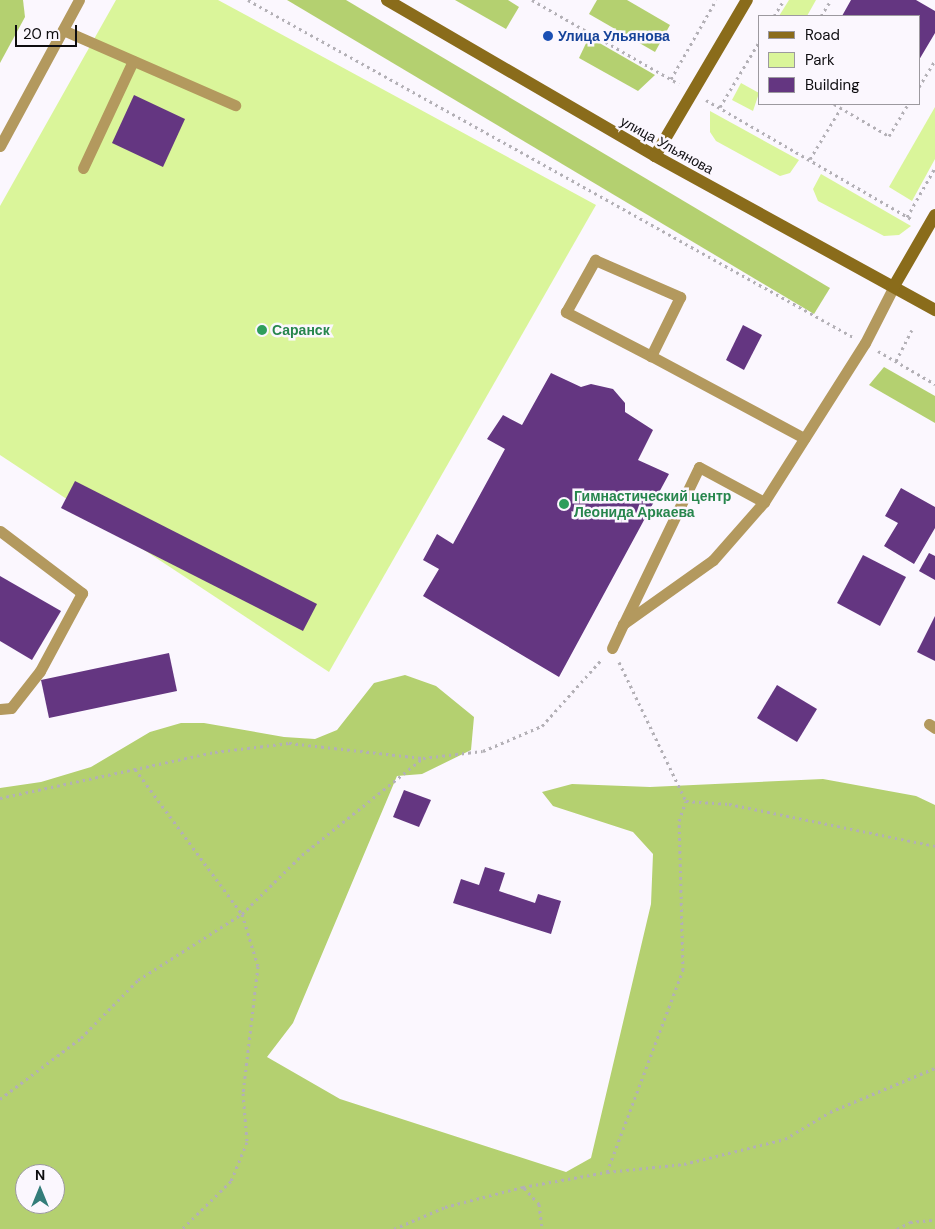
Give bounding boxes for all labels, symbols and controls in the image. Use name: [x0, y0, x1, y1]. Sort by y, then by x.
scale bar: [18, 15, 80, 47]
legend: [758, 15, 920, 105]
text: 20 m: [23, 24, 59, 44]
text: Road: [805, 25, 840, 45]
place label: Улица Ульянова: [558, 28, 670, 44]
marker: Улица Ульянова: [542, 30, 554, 42]
text: Park: [805, 50, 835, 70]
text: Building: [805, 75, 860, 95]
street label: улица Ульянова: [618, 112, 716, 178]
place label: Саранск: [272, 322, 330, 338]
marker: Саранск: [256, 324, 268, 336]
place label: Гимнастический центр Леонида Аркаева: [574, 488, 731, 520]
marker: Гимнастический центр Леонида Аркаева: [558, 498, 570, 510]
north arrow: [15, 1164, 65, 1214]
text: N: [35, 1166, 45, 1184]

